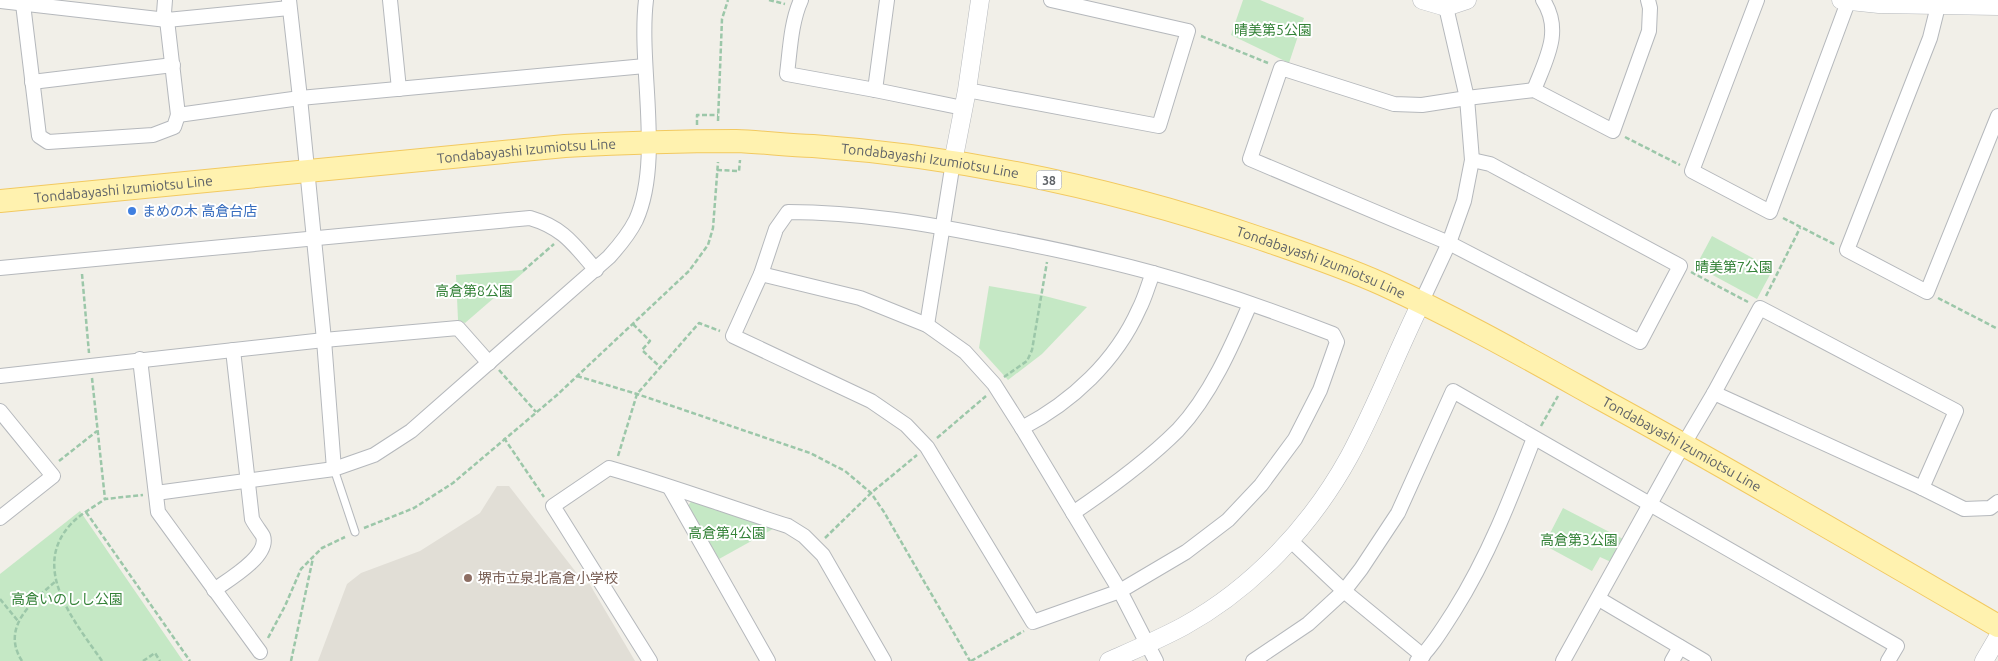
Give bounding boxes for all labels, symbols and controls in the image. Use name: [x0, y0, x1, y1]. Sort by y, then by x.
park label: 晴美第5公園: [1234, 22, 1312, 38]
street label: Tondabayashi Izumiotsu Line: [436, 136, 616, 166]
street label: Tondabayashi Izumiotsu Line: [840, 140, 1020, 182]
road number: 38: [1036, 170, 1062, 190]
street label: Tondabayashi Izumiotsu Line: [33, 172, 214, 206]
place label: まめの木 高倉台店: [142, 203, 257, 219]
marker: まめの木 高倉台店: [126, 205, 138, 217]
street label: Tondabayashi Izumiotsu Line: [1234, 223, 1408, 302]
park label: 晴美第7公園: [1695, 259, 1773, 275]
park label: 高倉第8公園: [435, 283, 513, 299]
street label: Tondabayashi Izumiotsu Line: [1600, 393, 1764, 495]
park label: 高倉第4公園: [688, 525, 766, 541]
park label: 高倉第3公園: [1540, 532, 1618, 548]
place label: 堺市立泉北高倉小学校: [478, 570, 618, 586]
marker: 堺市立泉北高倉小学校: [462, 572, 474, 584]
park label: 高倉いのしし公園: [11, 591, 123, 607]

